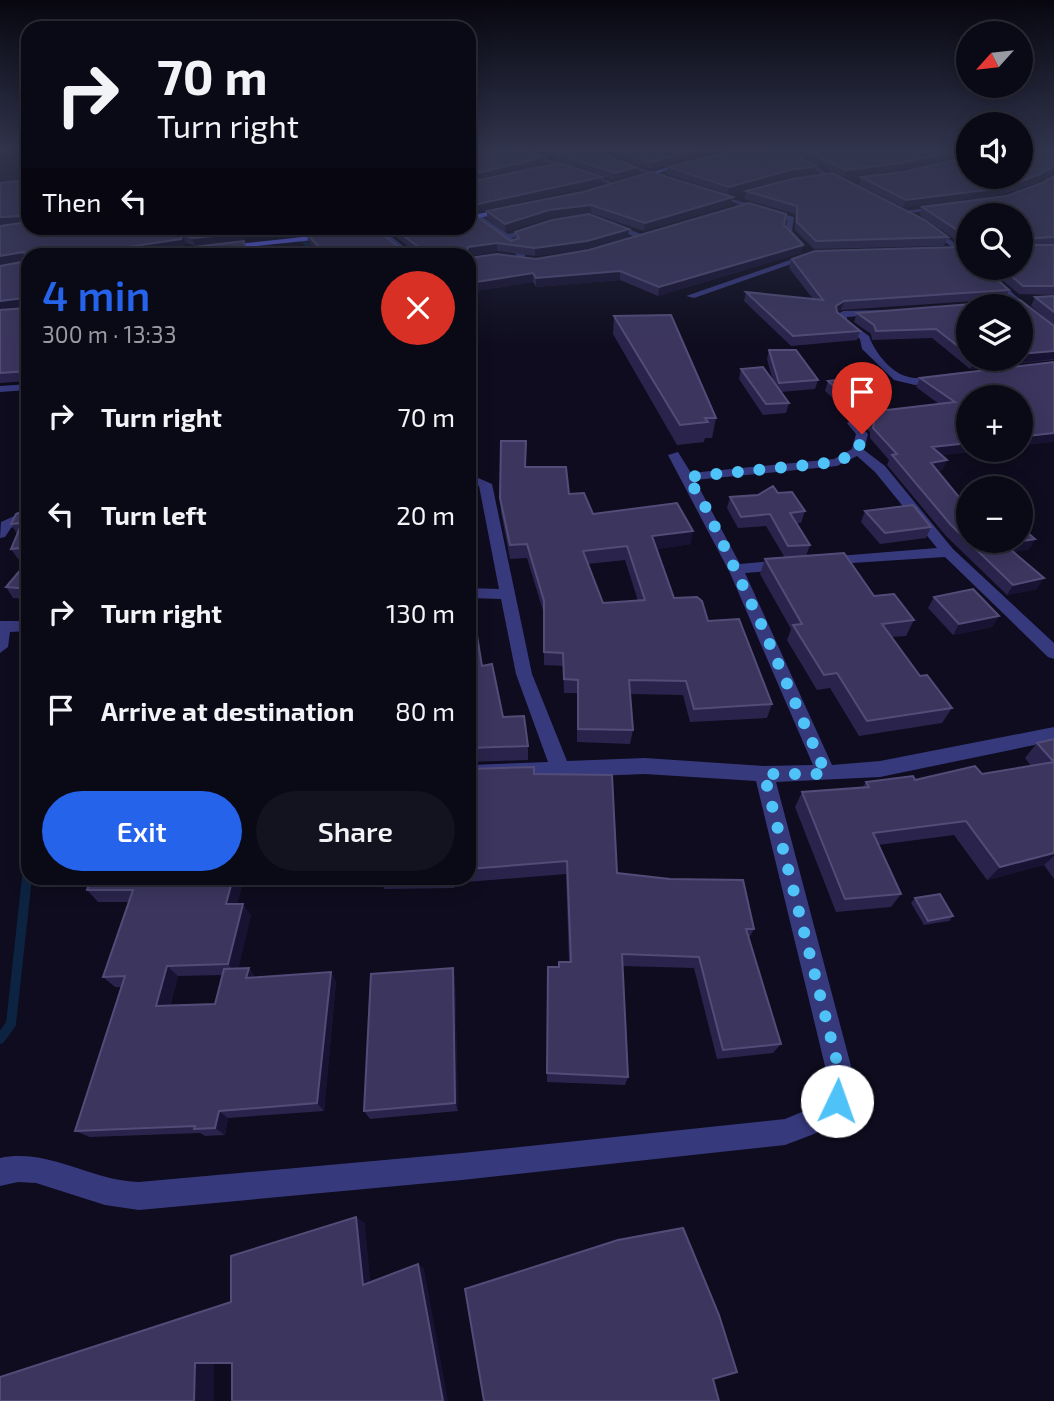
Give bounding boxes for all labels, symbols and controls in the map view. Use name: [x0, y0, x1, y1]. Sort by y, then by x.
north arrow: [956, 21, 1032, 98]
map controls: [956, 21, 1033, 553]
text: 70 m: [157, 46, 268, 105]
icon: right: [42, 49, 133, 140]
text: Turn right: [157, 106, 299, 144]
button: sound: [956, 112, 1033, 189]
icon: left: [115, 182, 153, 220]
text: Then: [42, 186, 101, 217]
button: search: [956, 203, 1033, 280]
text: 4 min: [42, 269, 151, 319]
button: close: [381, 271, 455, 345]
button: layers: [956, 294, 1033, 371]
text: 300 m · 13:33: [42, 320, 176, 348]
pin: [832, 362, 892, 434]
icon: arrive: [843, 373, 881, 411]
button: +: [956, 385, 1033, 462]
icon: right: [42, 397, 80, 435]
text: Turn right: [101, 401, 222, 432]
text: 70 m: [397, 401, 455, 432]
button: −: [956, 476, 1033, 553]
icon: left: [42, 495, 80, 533]
text: Turn left: [101, 499, 207, 530]
text: 20 m: [396, 499, 455, 530]
icon: right: [42, 593, 80, 631]
text: Turn right: [101, 597, 222, 628]
text: 130 m: [386, 597, 455, 628]
icon: arrive: [42, 691, 80, 729]
text: Arrive at destination: [101, 695, 354, 726]
text: 80 m: [395, 695, 455, 726]
button: Exit: [42, 791, 242, 871]
button: Share: [256, 791, 455, 871]
position arrow: [800, 1064, 874, 1138]

